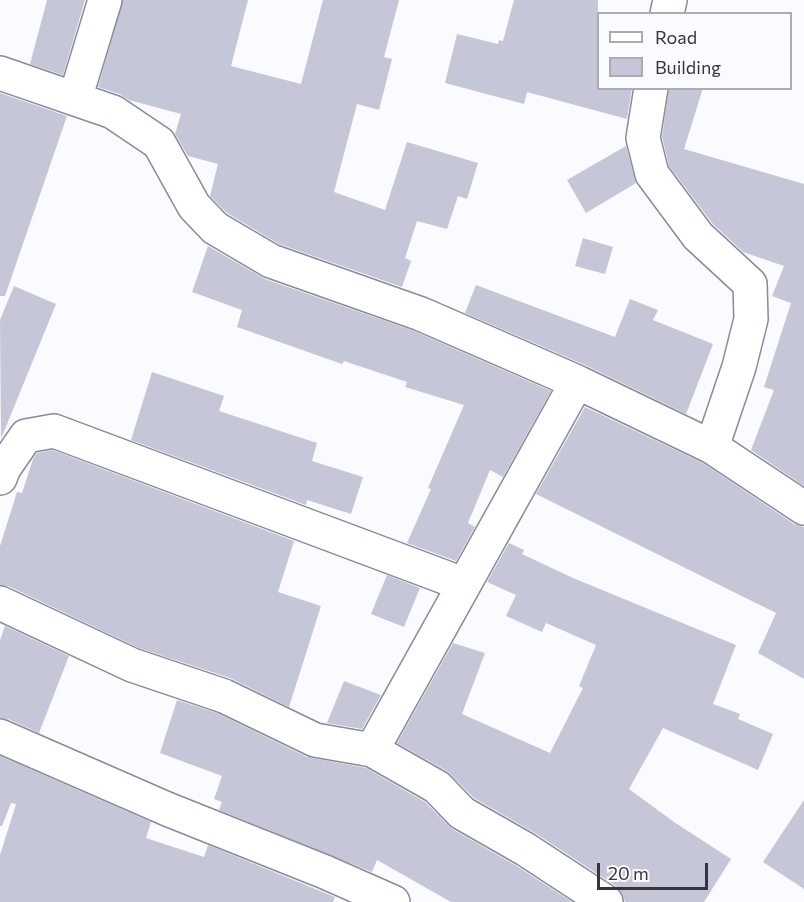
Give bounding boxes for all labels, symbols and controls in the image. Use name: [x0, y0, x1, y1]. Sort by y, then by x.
legend: [597, 12, 792, 90]
text: Road: [655, 26, 697, 48]
text: Building: [655, 56, 721, 78]
scale bar: [600, 851, 711, 889]
text: 20 m: [608, 862, 649, 884]

